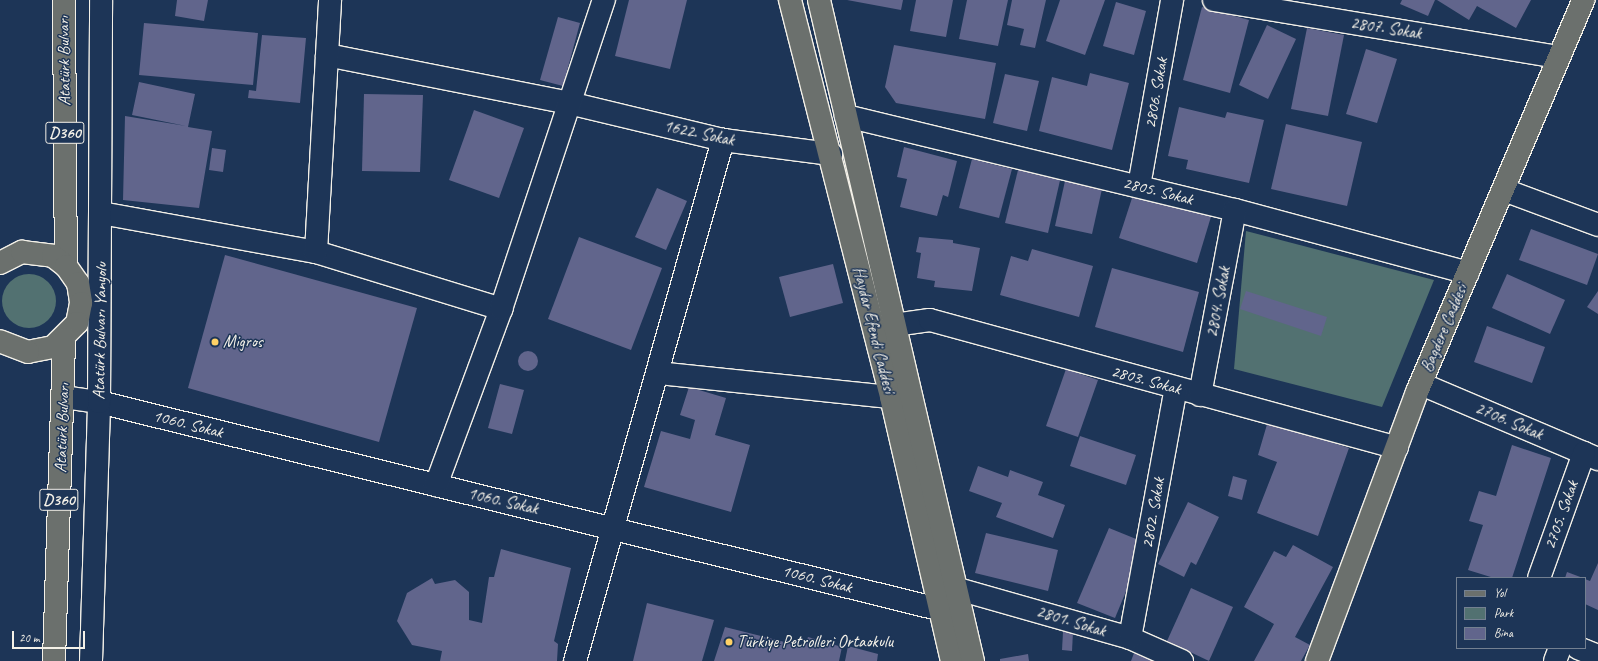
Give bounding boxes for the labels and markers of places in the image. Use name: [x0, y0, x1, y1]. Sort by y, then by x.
place label: Migros: [223, 332, 263, 352]
marker: Migros: [210, 337, 220, 347]
place label: Türkiye Petrolleri Ortaokulu: [737, 632, 893, 652]
marker: Türkiye Petrolleri Ortaokulu: [724, 637, 734, 647]

